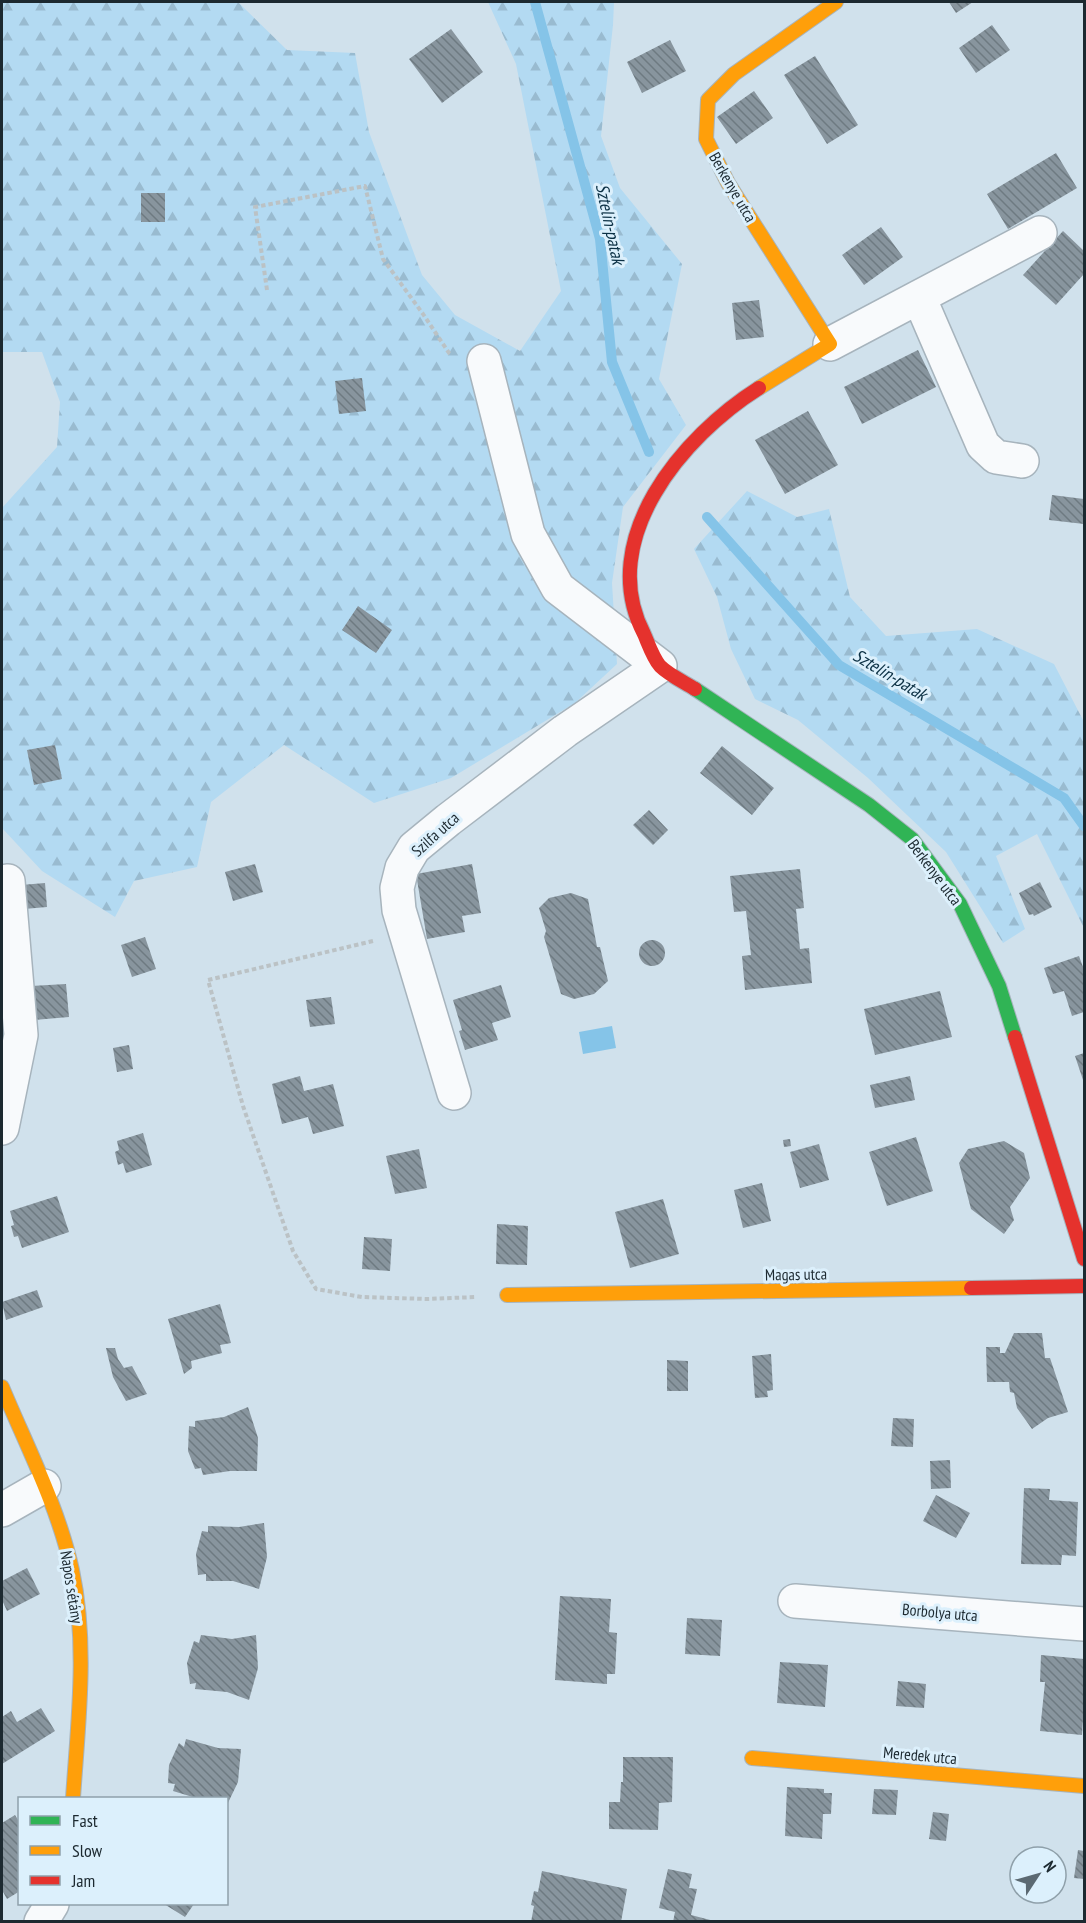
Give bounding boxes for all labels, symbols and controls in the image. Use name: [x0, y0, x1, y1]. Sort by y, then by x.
street label: Berkenye utca: [705, 148, 761, 226]
water label: Sztelin-patak: [591, 181, 631, 268]
water label: Sztelin-patak: [849, 644, 933, 707]
street label: Szilfa utca: [407, 807, 463, 861]
street label: Berkenye utca: [904, 835, 966, 909]
street label: Magas utca: [765, 1263, 827, 1285]
street label: Napos sétány: [56, 1549, 88, 1625]
street label: Borbolya utca: [901, 1599, 979, 1625]
street label: Meredek utca: [882, 1742, 958, 1768]
legend: [18, 1797, 228, 1905]
text: Fast: [72, 1809, 98, 1832]
text: Slow: [72, 1839, 103, 1862]
north arrow: [1008, 1845, 1068, 1905]
text: N: [1040, 1857, 1061, 1876]
text: Jam: [71, 1869, 95, 1892]

